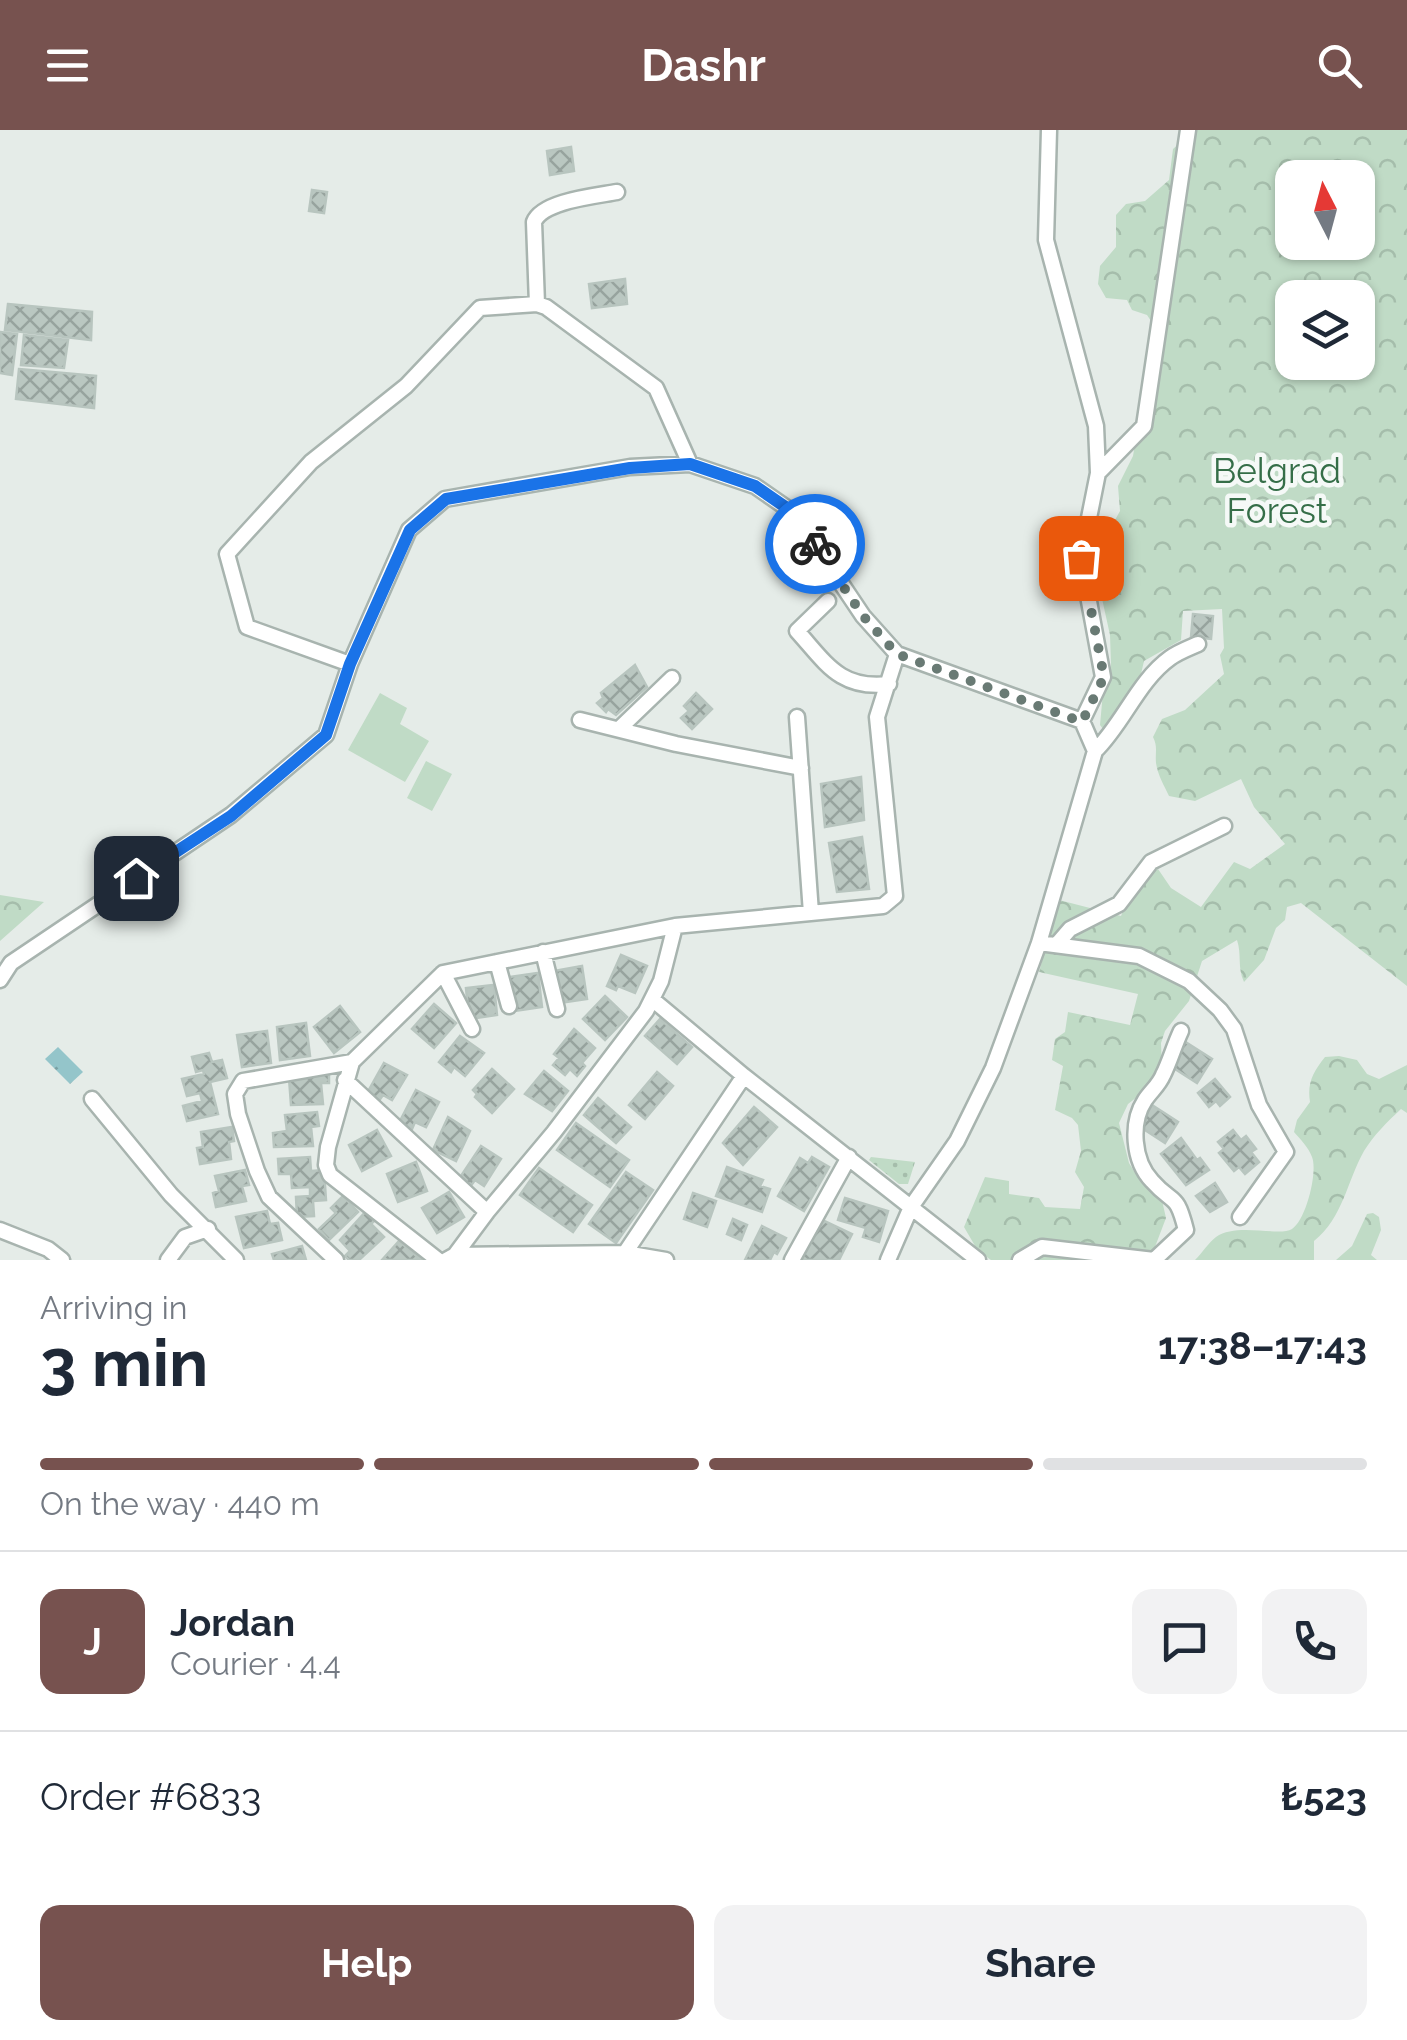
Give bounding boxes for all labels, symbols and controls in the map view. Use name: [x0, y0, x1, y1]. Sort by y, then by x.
icon: menu: [40, 38, 95, 93]
icon: search: [1312, 38, 1367, 93]
text: Dashr: [641, 39, 766, 92]
north arrow: [1275, 160, 1375, 260]
map controls: [1275, 160, 1375, 380]
button: layers: [1275, 280, 1375, 380]
park label: Belgrad Forest: [1213, 450, 1341, 531]
courier: [765, 494, 865, 594]
pin: [1039, 516, 1124, 601]
icon: bike: [788, 517, 843, 572]
icon: bag: [1054, 531, 1109, 586]
pin: [94, 836, 179, 921]
icon: home: [109, 851, 164, 906]
text: Arriving in: [40, 1289, 187, 1326]
text: 17:38–17:43: [1158, 1323, 1367, 1368]
text: 3 min: [40, 1325, 208, 1401]
text: On the way · 440 m: [40, 1485, 320, 1522]
button: chat: [1132, 1589, 1237, 1694]
button: phone: [1262, 1589, 1367, 1694]
text: Jordan: [170, 1600, 295, 1645]
text: J: [83, 1619, 102, 1664]
text: Courier · 4.4: [170, 1645, 341, 1682]
text: Order #6833: [40, 1774, 261, 1819]
text: ₺523: [1281, 1774, 1367, 1819]
button: Help: [40, 1905, 694, 2020]
button: Share: [714, 1905, 1367, 2020]

